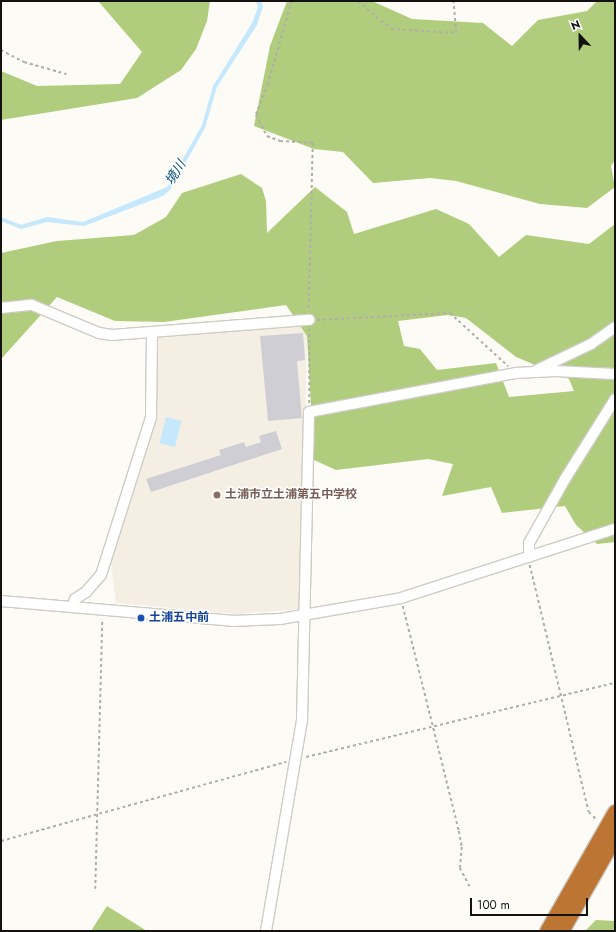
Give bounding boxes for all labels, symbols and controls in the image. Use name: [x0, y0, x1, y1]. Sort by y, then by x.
north arrow: [560, 16, 600, 56]
text: N: [568, 16, 583, 34]
water label: 境川: [162, 158, 190, 188]
place label: 土浦市立土浦第五中学校: [225, 488, 357, 502]
marker: 土浦市立土浦第五中学校: [212, 490, 222, 500]
place label: 土浦五中前: [149, 611, 209, 625]
marker: 土浦五中前: [136, 613, 146, 623]
scale bar: [472, 890, 590, 916]
text: 100 m: [477, 896, 510, 914]

